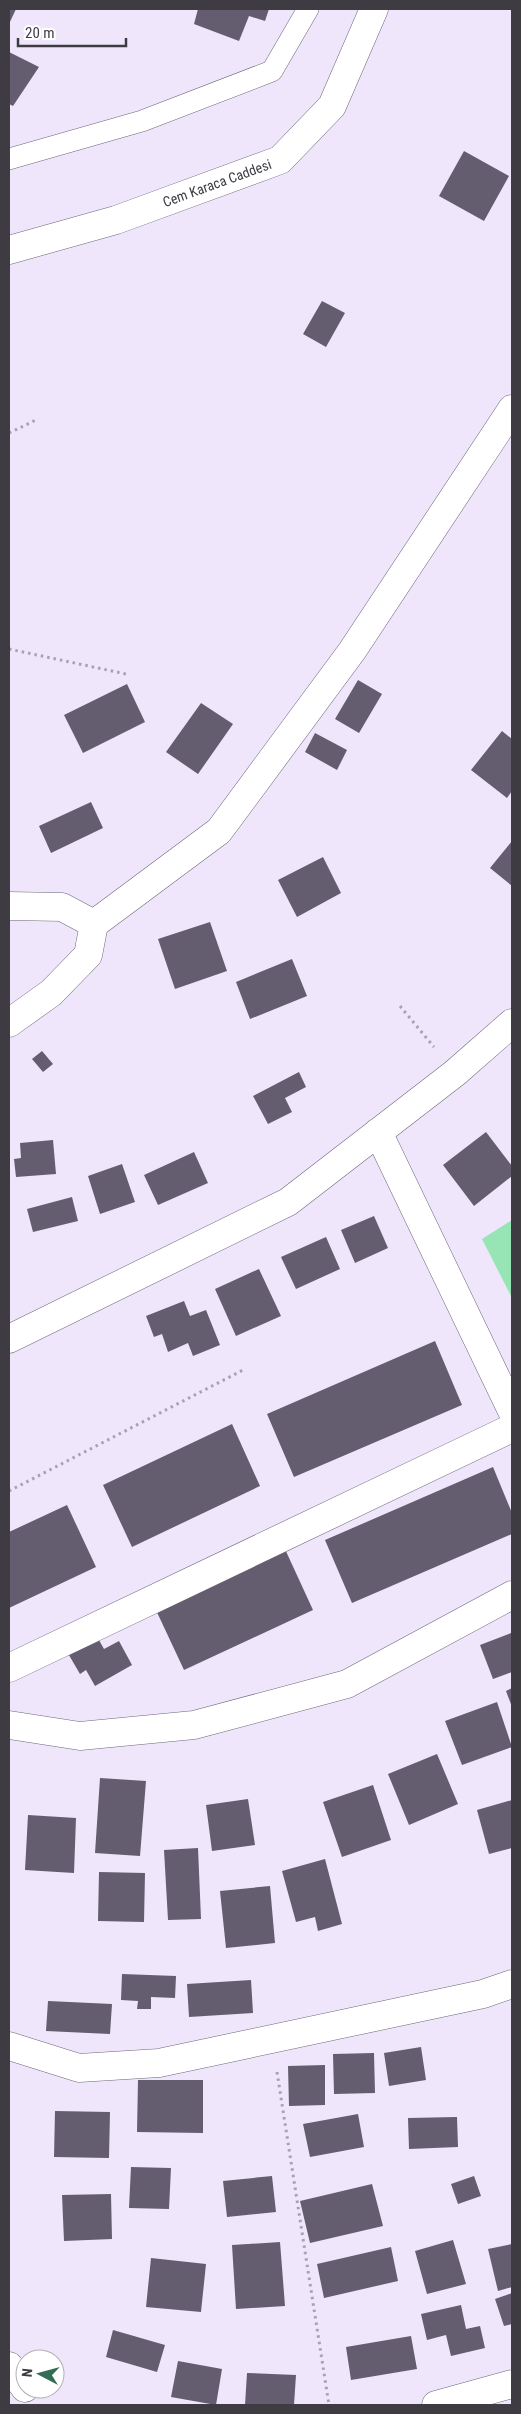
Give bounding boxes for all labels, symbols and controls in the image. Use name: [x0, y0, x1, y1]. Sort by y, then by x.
scale bar: [18, 15, 125, 47]
text: 20 m: [25, 24, 55, 42]
street label: Cem Karaca Caddesi: [161, 156, 273, 210]
north arrow: [15, 2349, 65, 2399]
text: N: [19, 2368, 35, 2378]

